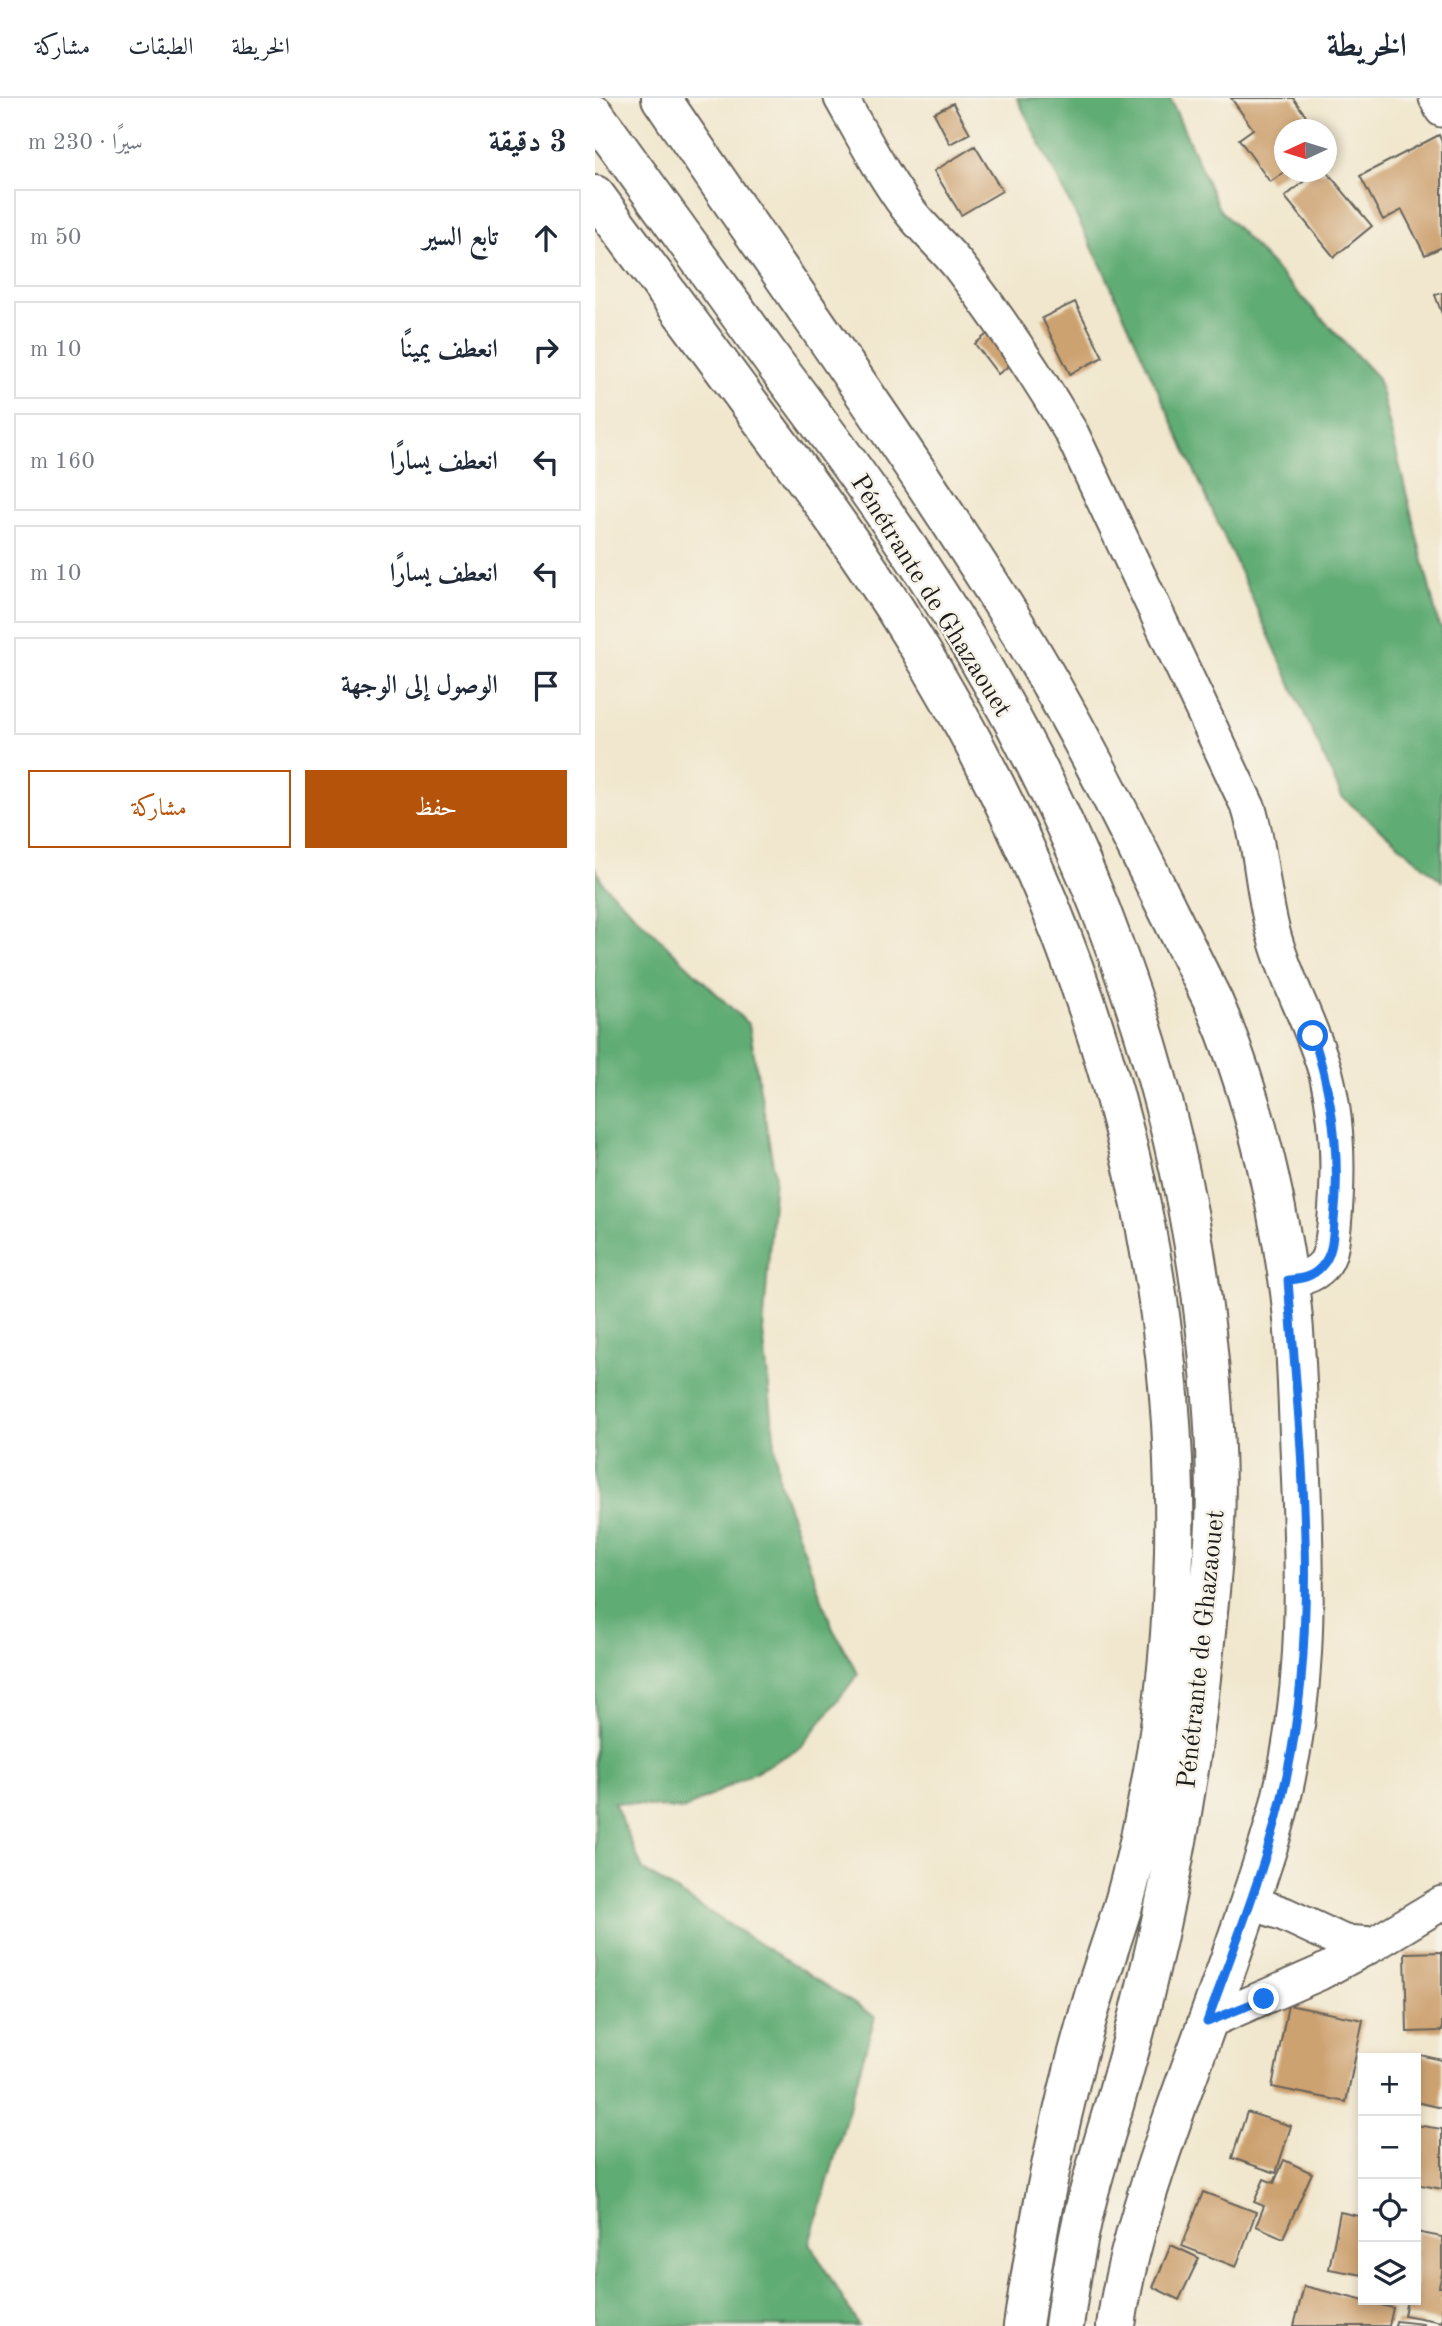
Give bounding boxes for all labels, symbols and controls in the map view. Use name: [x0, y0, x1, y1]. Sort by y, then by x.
text: الخريطة: [1327, 31, 1407, 64]
text: مشاركة: [35, 36, 90, 60]
text: الطبقات: [128, 36, 194, 60]
text: الخريطة: [232, 36, 290, 60]
north arrow: [1274, 119, 1337, 182]
text: 3 دقيقة: [489, 128, 567, 158]
text: سيرًا · 230 m: [28, 131, 143, 154]
icon: ahead: [527, 219, 565, 257]
text: تابع السير: [423, 225, 498, 251]
text: 50 m: [30, 226, 81, 249]
icon: right: [527, 331, 565, 369]
text: انعطف يمينًا: [400, 337, 498, 363]
text: 10 m: [30, 338, 81, 361]
icon: left: [527, 443, 565, 481]
text: انعطف يسارًا: [390, 449, 498, 475]
text: 160 m: [30, 450, 95, 473]
street label: Pénétrante de Ghazaouet: [845, 470, 1015, 722]
icon: left: [527, 555, 565, 593]
text: انعطف يسارًا: [390, 561, 498, 587]
text: 10 m: [30, 562, 81, 585]
icon: arrive: [527, 667, 565, 705]
text: الوصول إلى الوجهة: [341, 673, 498, 699]
button: مشاركة: [28, 770, 291, 848]
button: حفظ: [305, 770, 567, 848]
route start: [1297, 1020, 1328, 1051]
street label: Pénétrante de Ghazaouet: [1174, 1509, 1230, 1790]
route end: [1248, 1983, 1279, 2014]
map controls: [1358, 2053, 1421, 2305]
button: +: [1358, 2053, 1421, 2116]
button: −: [1358, 2116, 1421, 2179]
button: locate: [1358, 2179, 1421, 2242]
button: layers: [1358, 2242, 1421, 2305]

